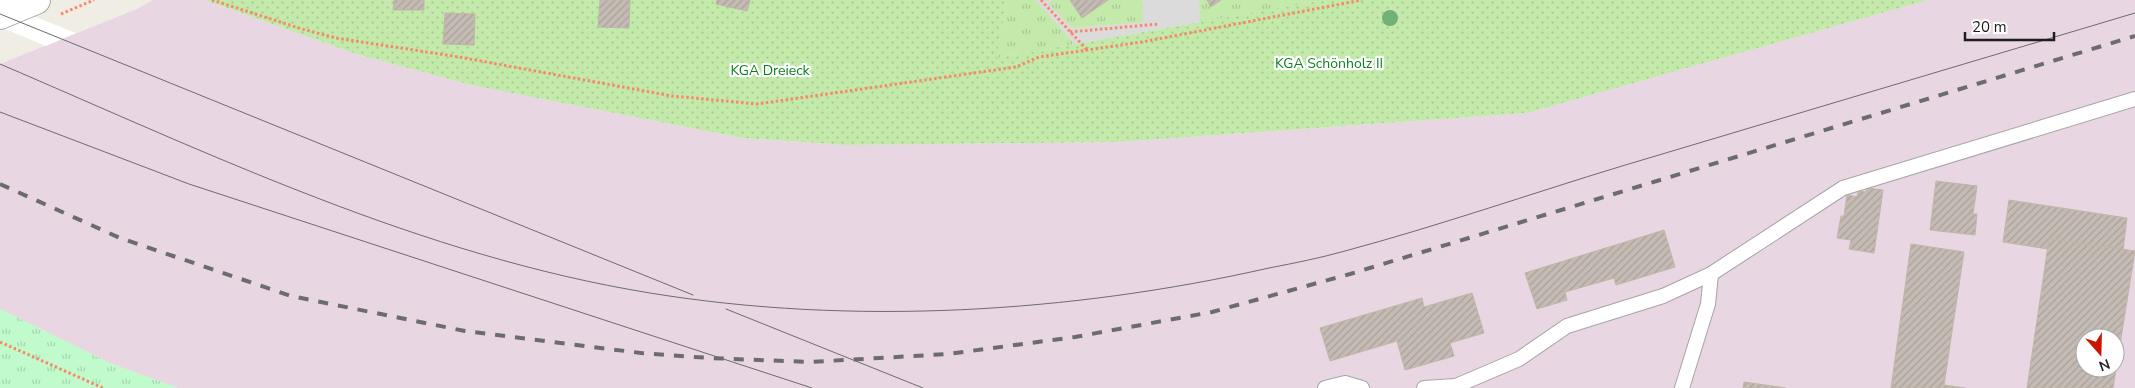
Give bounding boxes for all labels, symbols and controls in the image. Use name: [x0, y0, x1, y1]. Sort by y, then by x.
scale bar: [1965, 10, 2054, 42]
text: 20 m: [1972, 17, 2007, 37]
park label: KGA Schönholz II: [1275, 54, 1383, 73]
park label: KGA Dreieck: [730, 61, 811, 80]
north arrow: [2075, 328, 2125, 378]
text: N: [2096, 354, 2112, 375]

